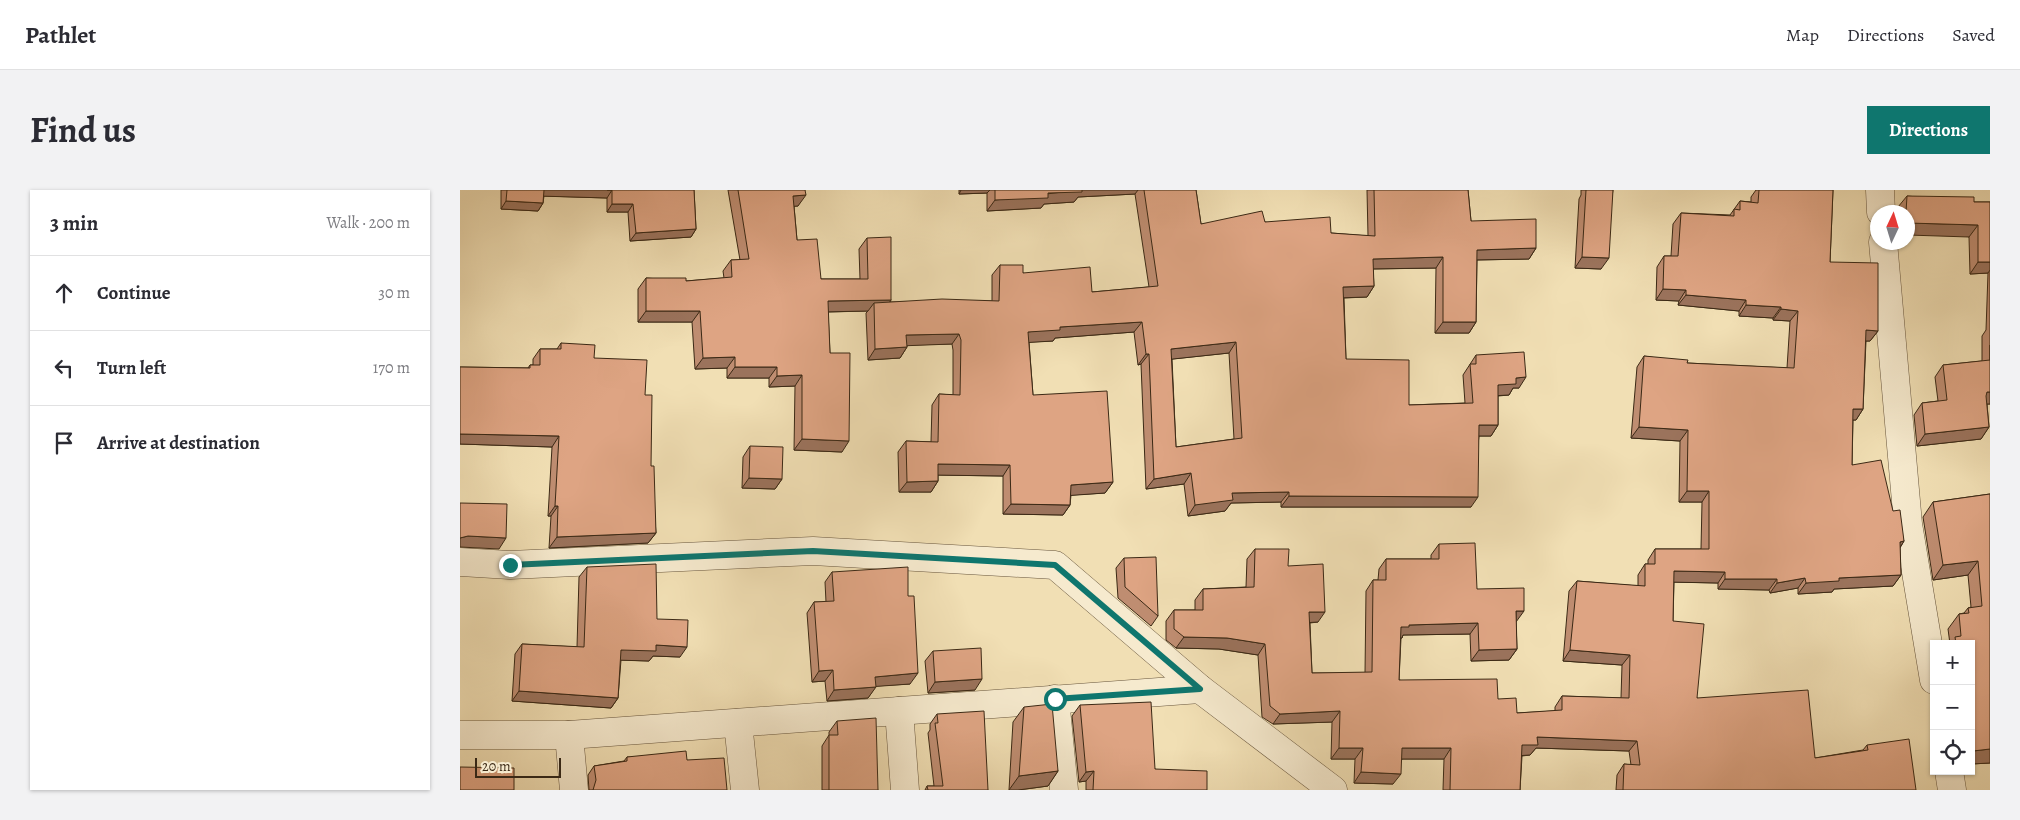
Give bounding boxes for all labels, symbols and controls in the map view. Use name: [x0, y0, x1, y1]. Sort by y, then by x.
text: Pathlet: [25, 19, 96, 51]
text: Map: [1786, 23, 1819, 47]
text: Directions: [1847, 23, 1924, 47]
text: Saved: [1952, 23, 1995, 47]
text: Find us: [30, 106, 136, 154]
button: Directions: [1867, 106, 1990, 154]
north arrow: [1870, 205, 1915, 250]
text: 3 min: [50, 209, 98, 237]
text: Walk · 200 m: [326, 212, 410, 234]
icon: ahead: [50, 279, 78, 307]
text: Continue: [97, 280, 171, 306]
text: 30 m: [378, 282, 410, 304]
icon: left: [50, 354, 78, 382]
text: Turn left: [97, 355, 166, 381]
text: 170 m: [373, 357, 410, 379]
icon: arrive: [50, 429, 78, 457]
text: Arrive at destination: [97, 430, 260, 456]
route end: [499, 554, 522, 577]
map controls: [1930, 640, 1975, 775]
button: +: [1930, 640, 1975, 685]
button: −: [1930, 685, 1975, 730]
route start: [1044, 688, 1067, 711]
button: locate: [1930, 730, 1975, 775]
scale bar: [475, 755, 561, 778]
text: 20 m: [482, 757, 511, 776]

